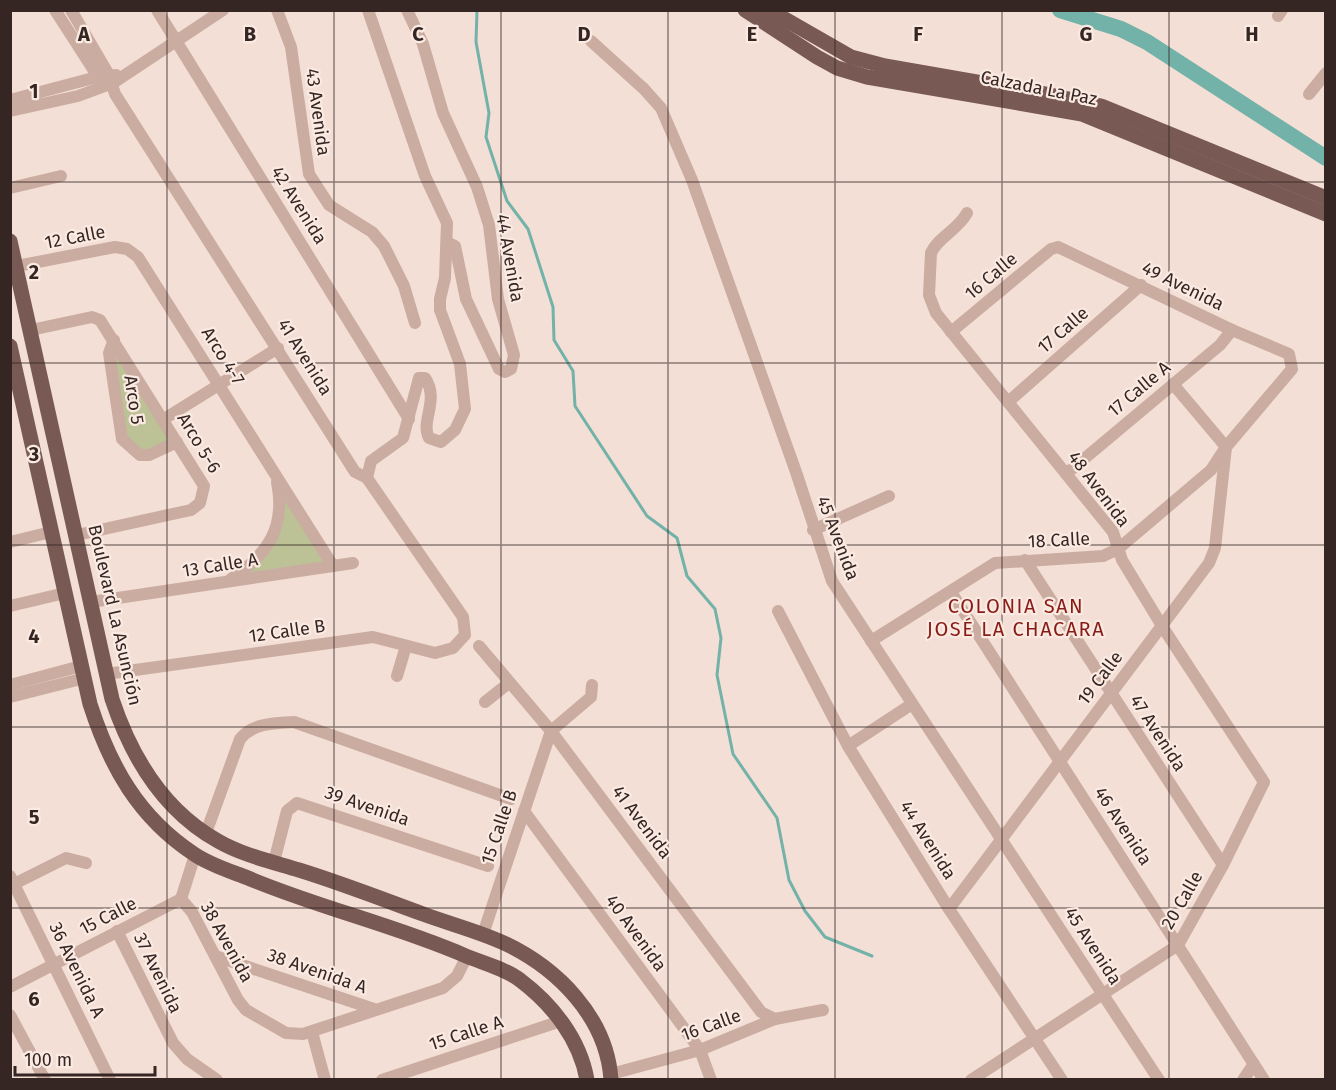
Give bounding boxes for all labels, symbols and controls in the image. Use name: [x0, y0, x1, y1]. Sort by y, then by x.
text: A: [77, 22, 91, 46]
text: B: [244, 22, 256, 46]
text: C: [412, 22, 424, 46]
text: D: [577, 22, 591, 46]
text: E: [747, 22, 757, 46]
text: F: [913, 22, 923, 46]
text: G: [1080, 22, 1092, 46]
text: H: [1245, 22, 1259, 46]
street label: Calzada La Paz: [979, 66, 1099, 110]
street label: 43 Avenida: [301, 67, 335, 157]
text: 1: [29, 79, 39, 103]
street label: 42 Avenida: [266, 162, 332, 248]
street label: 44 Avenida: [491, 212, 529, 304]
street label: 12 Calle: [43, 220, 107, 254]
street label: 16 Calle: [960, 248, 1022, 304]
street label: 49 Avenida: [1138, 257, 1228, 315]
text: 2: [29, 260, 39, 284]
street label: 17 Calle: [1033, 302, 1093, 358]
street label: 41 Avenida: [273, 315, 337, 399]
street label: Arco 4-7: [197, 323, 249, 389]
street label: 17 Calle A: [1103, 356, 1175, 422]
street label: Arco 5: [119, 374, 149, 426]
street label: Arco 5-6: [173, 409, 225, 477]
text: 3: [28, 442, 39, 466]
street label: 48 Avenida: [1063, 447, 1135, 531]
street label: 45 Avenida: [812, 493, 864, 583]
street label: Boulevard La Asunción: [83, 522, 147, 708]
street label: 18 Calle: [1027, 527, 1091, 553]
street label: 13 Calle A: [181, 548, 260, 582]
district label: COLONIA SAN JOSÉ LA CHACARA: [927, 594, 1105, 641]
street label: 12 Calle B: [247, 615, 327, 647]
text: 4: [28, 624, 40, 648]
street label: 19 Calle: [1073, 647, 1127, 709]
street label: 47 Avenida: [1125, 691, 1191, 775]
street label: 39 Avenida: [322, 781, 412, 831]
street label: 41 Avenida: [607, 781, 677, 863]
street label: 46 Avenida: [1090, 783, 1156, 869]
street label: 15 Calle B: [476, 787, 522, 867]
street label: 44 Avenida: [895, 796, 961, 884]
text: 5: [29, 805, 40, 829]
street label: 20 Calle: [1157, 867, 1207, 933]
street label: 40 Avenida: [601, 890, 671, 976]
street label: 15 Calle: [76, 892, 140, 940]
street label: 38 Avenida: [196, 898, 258, 986]
street label: 45 Avenida: [1060, 903, 1126, 989]
street label: 36 Avenida A: [44, 919, 110, 1022]
street label: 37 Avenida: [129, 929, 187, 1017]
street label: 38 Avenida A: [264, 944, 370, 999]
text: 6: [28, 987, 40, 1011]
street label: 16 Calle: [678, 1004, 744, 1046]
street label: 15 Calle A: [426, 1011, 506, 1055]
scale bar: [15, 1039, 154, 1077]
text: 100 m: [24, 1049, 72, 1071]

